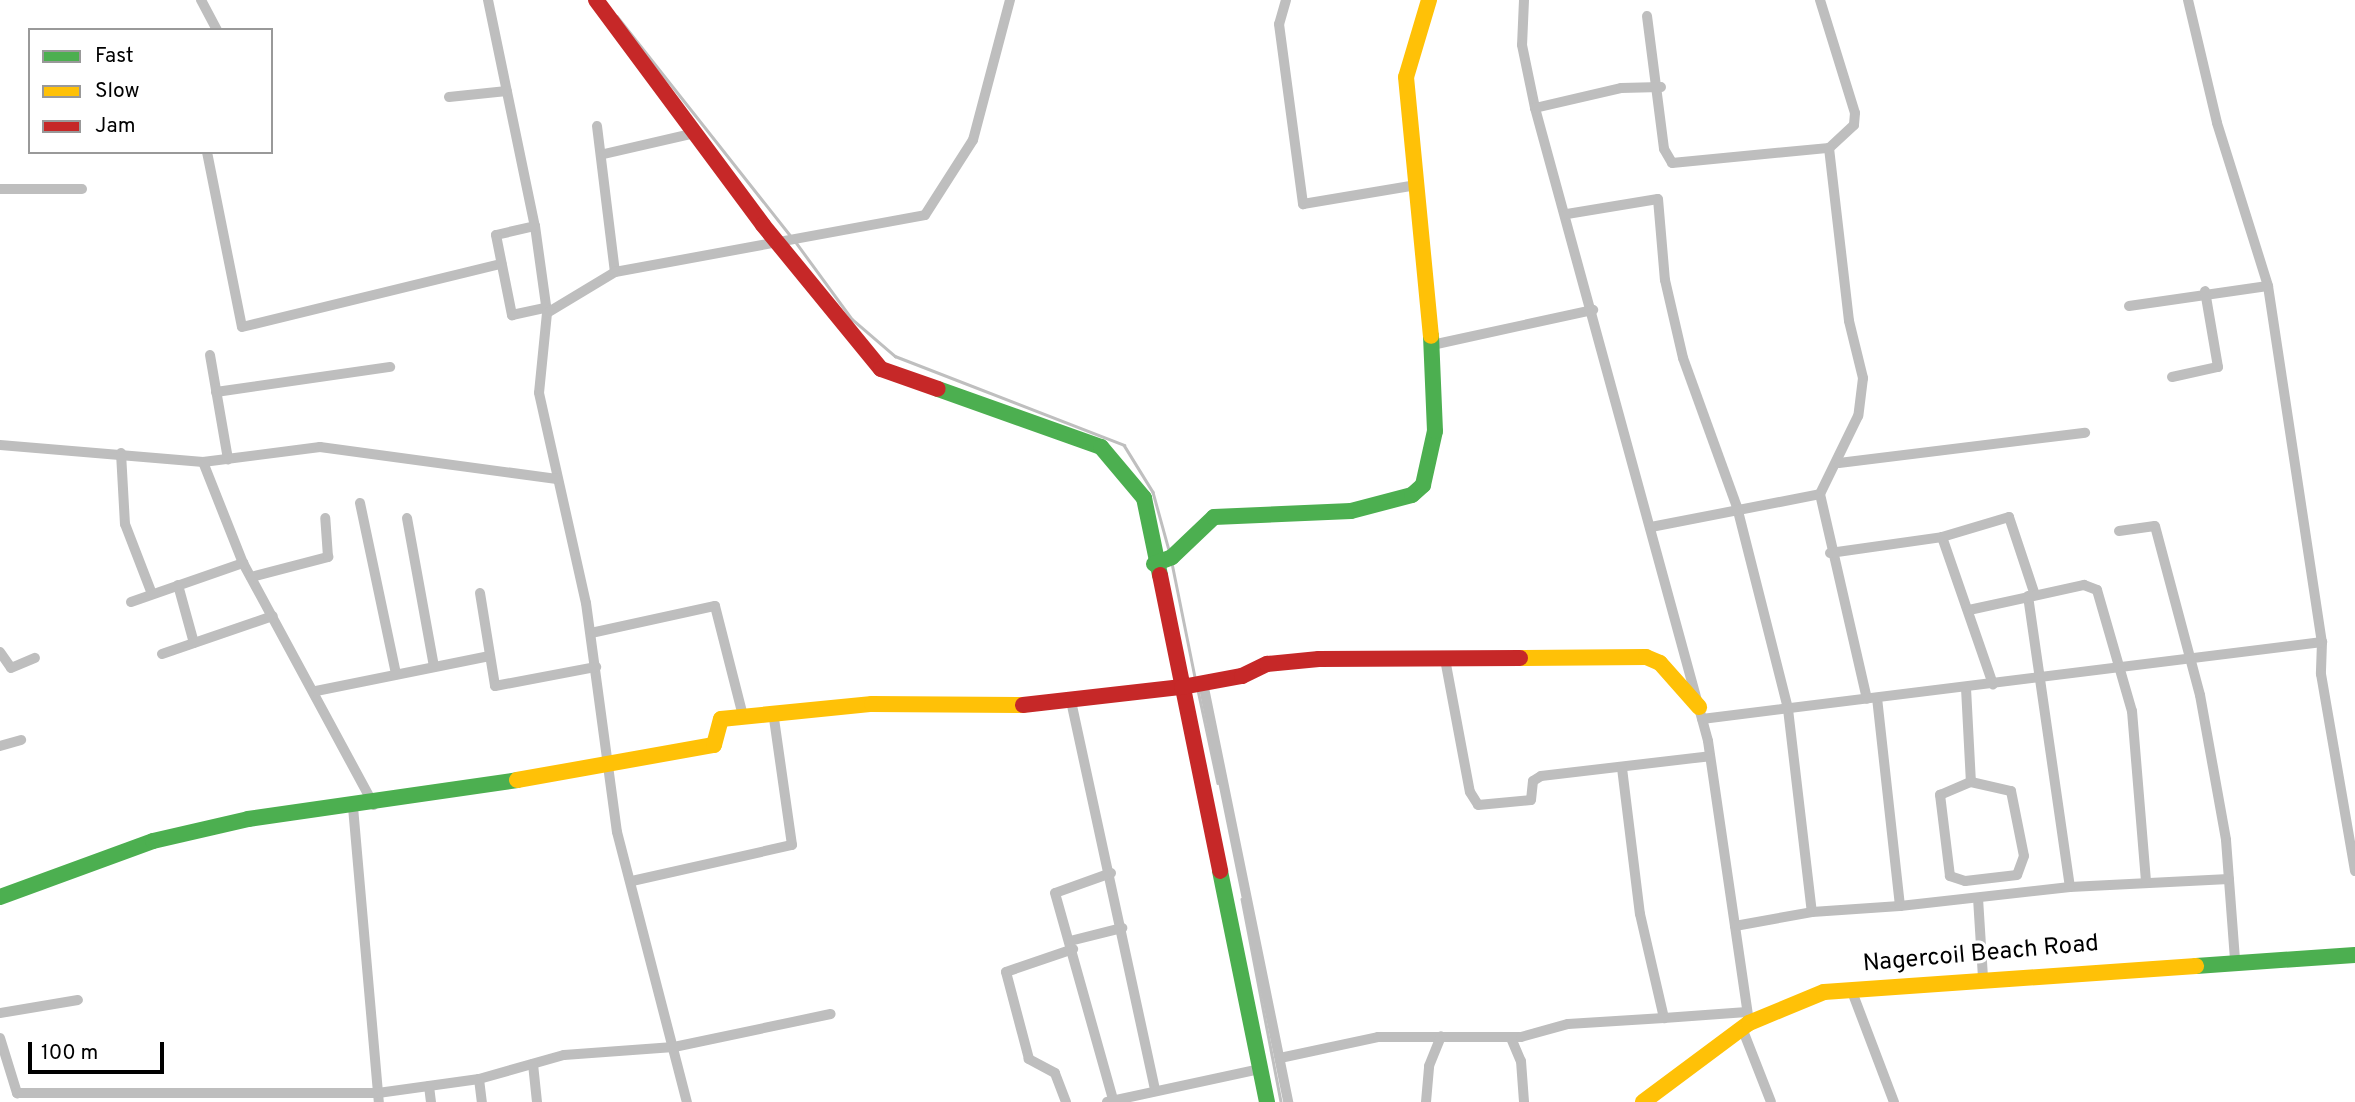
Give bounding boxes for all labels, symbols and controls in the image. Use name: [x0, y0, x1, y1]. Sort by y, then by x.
legend: [28, 28, 273, 154]
text: Fast: [95, 43, 134, 70]
text: Slow: [95, 78, 140, 105]
text: Jam: [95, 113, 136, 140]
street label: Nagercoil Beach Road: [1862, 930, 2100, 980]
scale bar: [32, 1028, 168, 1072]
text: 100 m: [41, 1040, 98, 1067]

